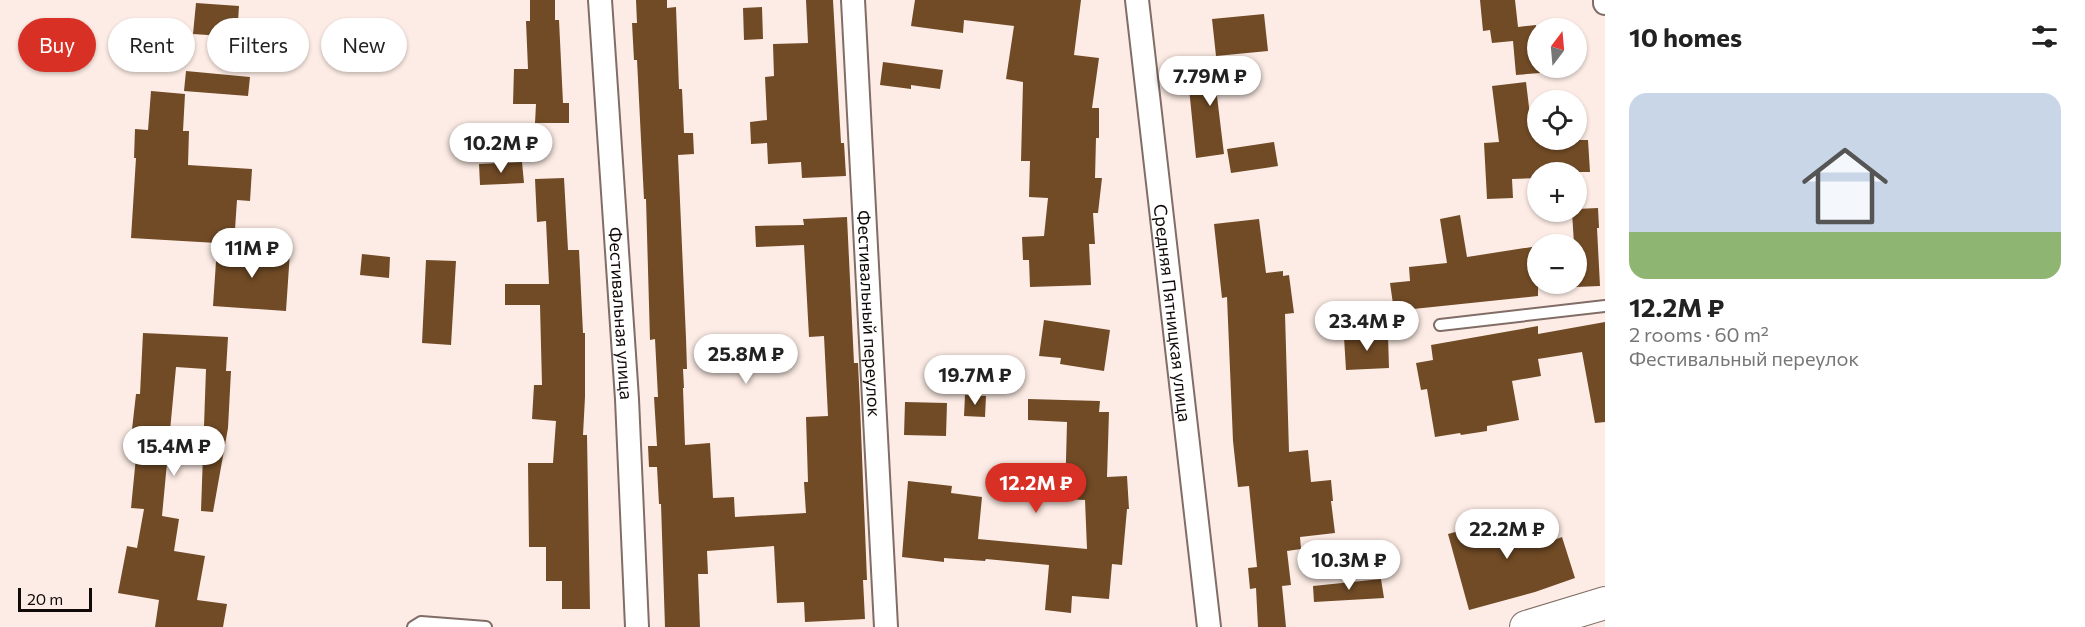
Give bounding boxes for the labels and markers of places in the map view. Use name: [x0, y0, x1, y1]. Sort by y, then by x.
pin: 7.79M ₽: [1155, 56, 1265, 107]
pin: 10.2M ₽: [446, 123, 556, 174]
pin: 11M ₽: [210, 228, 294, 279]
pin: 23.4M ₽: [1312, 301, 1422, 352]
pin: 25.8M ₽: [691, 334, 801, 385]
pin: 19.7M ₽: [920, 355, 1030, 406]
pin: 15.4M ₽: [119, 426, 229, 477]
pin: 12.2M ₽: [981, 463, 1091, 514]
pin: 22.2M ₽: [1452, 509, 1562, 560]
pin: 10.3M ₽: [1294, 540, 1404, 591]

